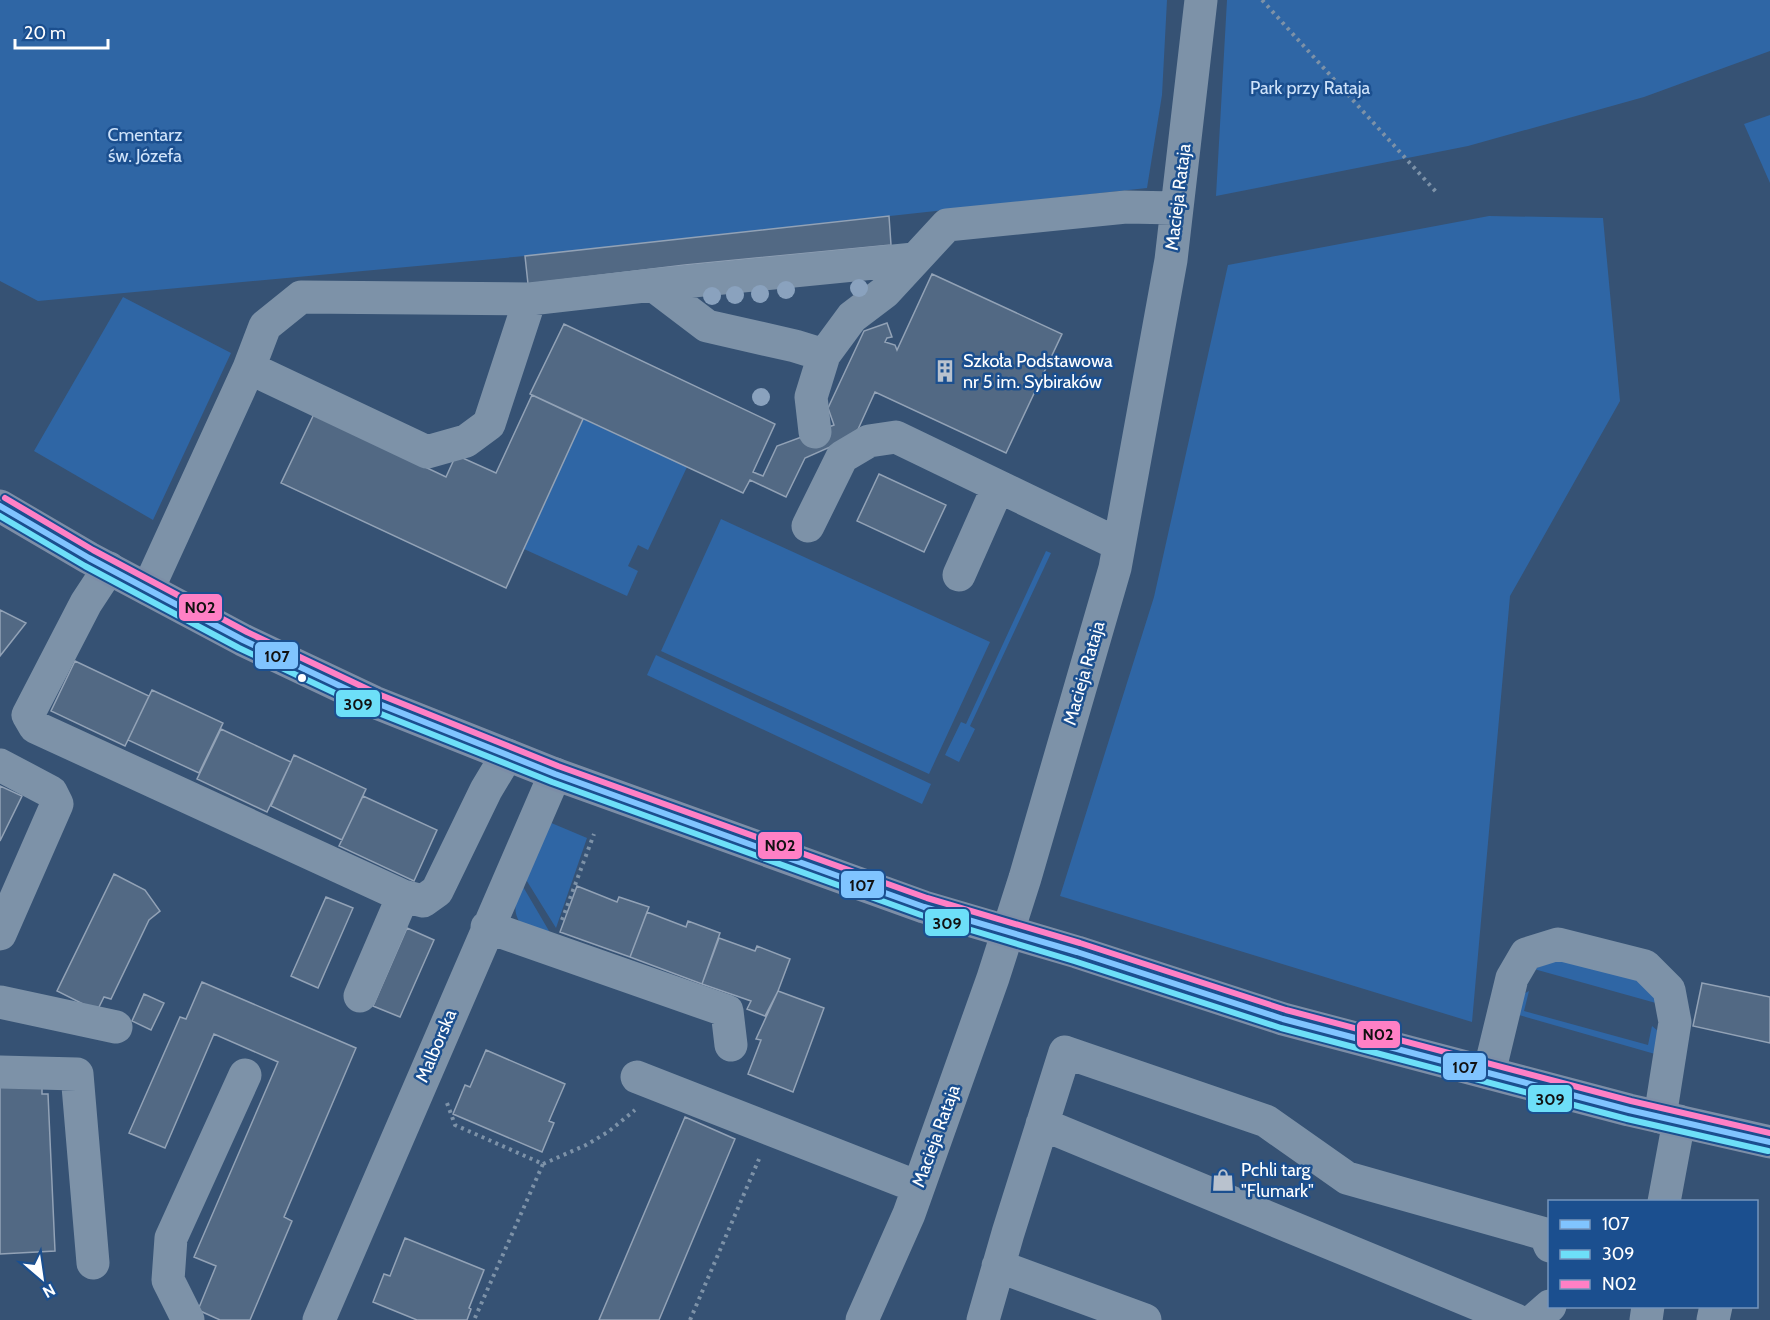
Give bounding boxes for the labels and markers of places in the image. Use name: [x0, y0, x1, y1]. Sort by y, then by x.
place label: Szkoła Podstawowa nr 5 im. Sybiraków: [963, 350, 1113, 393]
building icon: Szkoła Podstawowa nr 5 im. Sybiraków: [932, 358, 958, 384]
unlabelled marker: [296, 672, 308, 684]
place label: Pchli targ "Flumark": [1241, 1159, 1314, 1202]
shop icon: Pchli targ "Flumark": [1210, 1167, 1236, 1193]

